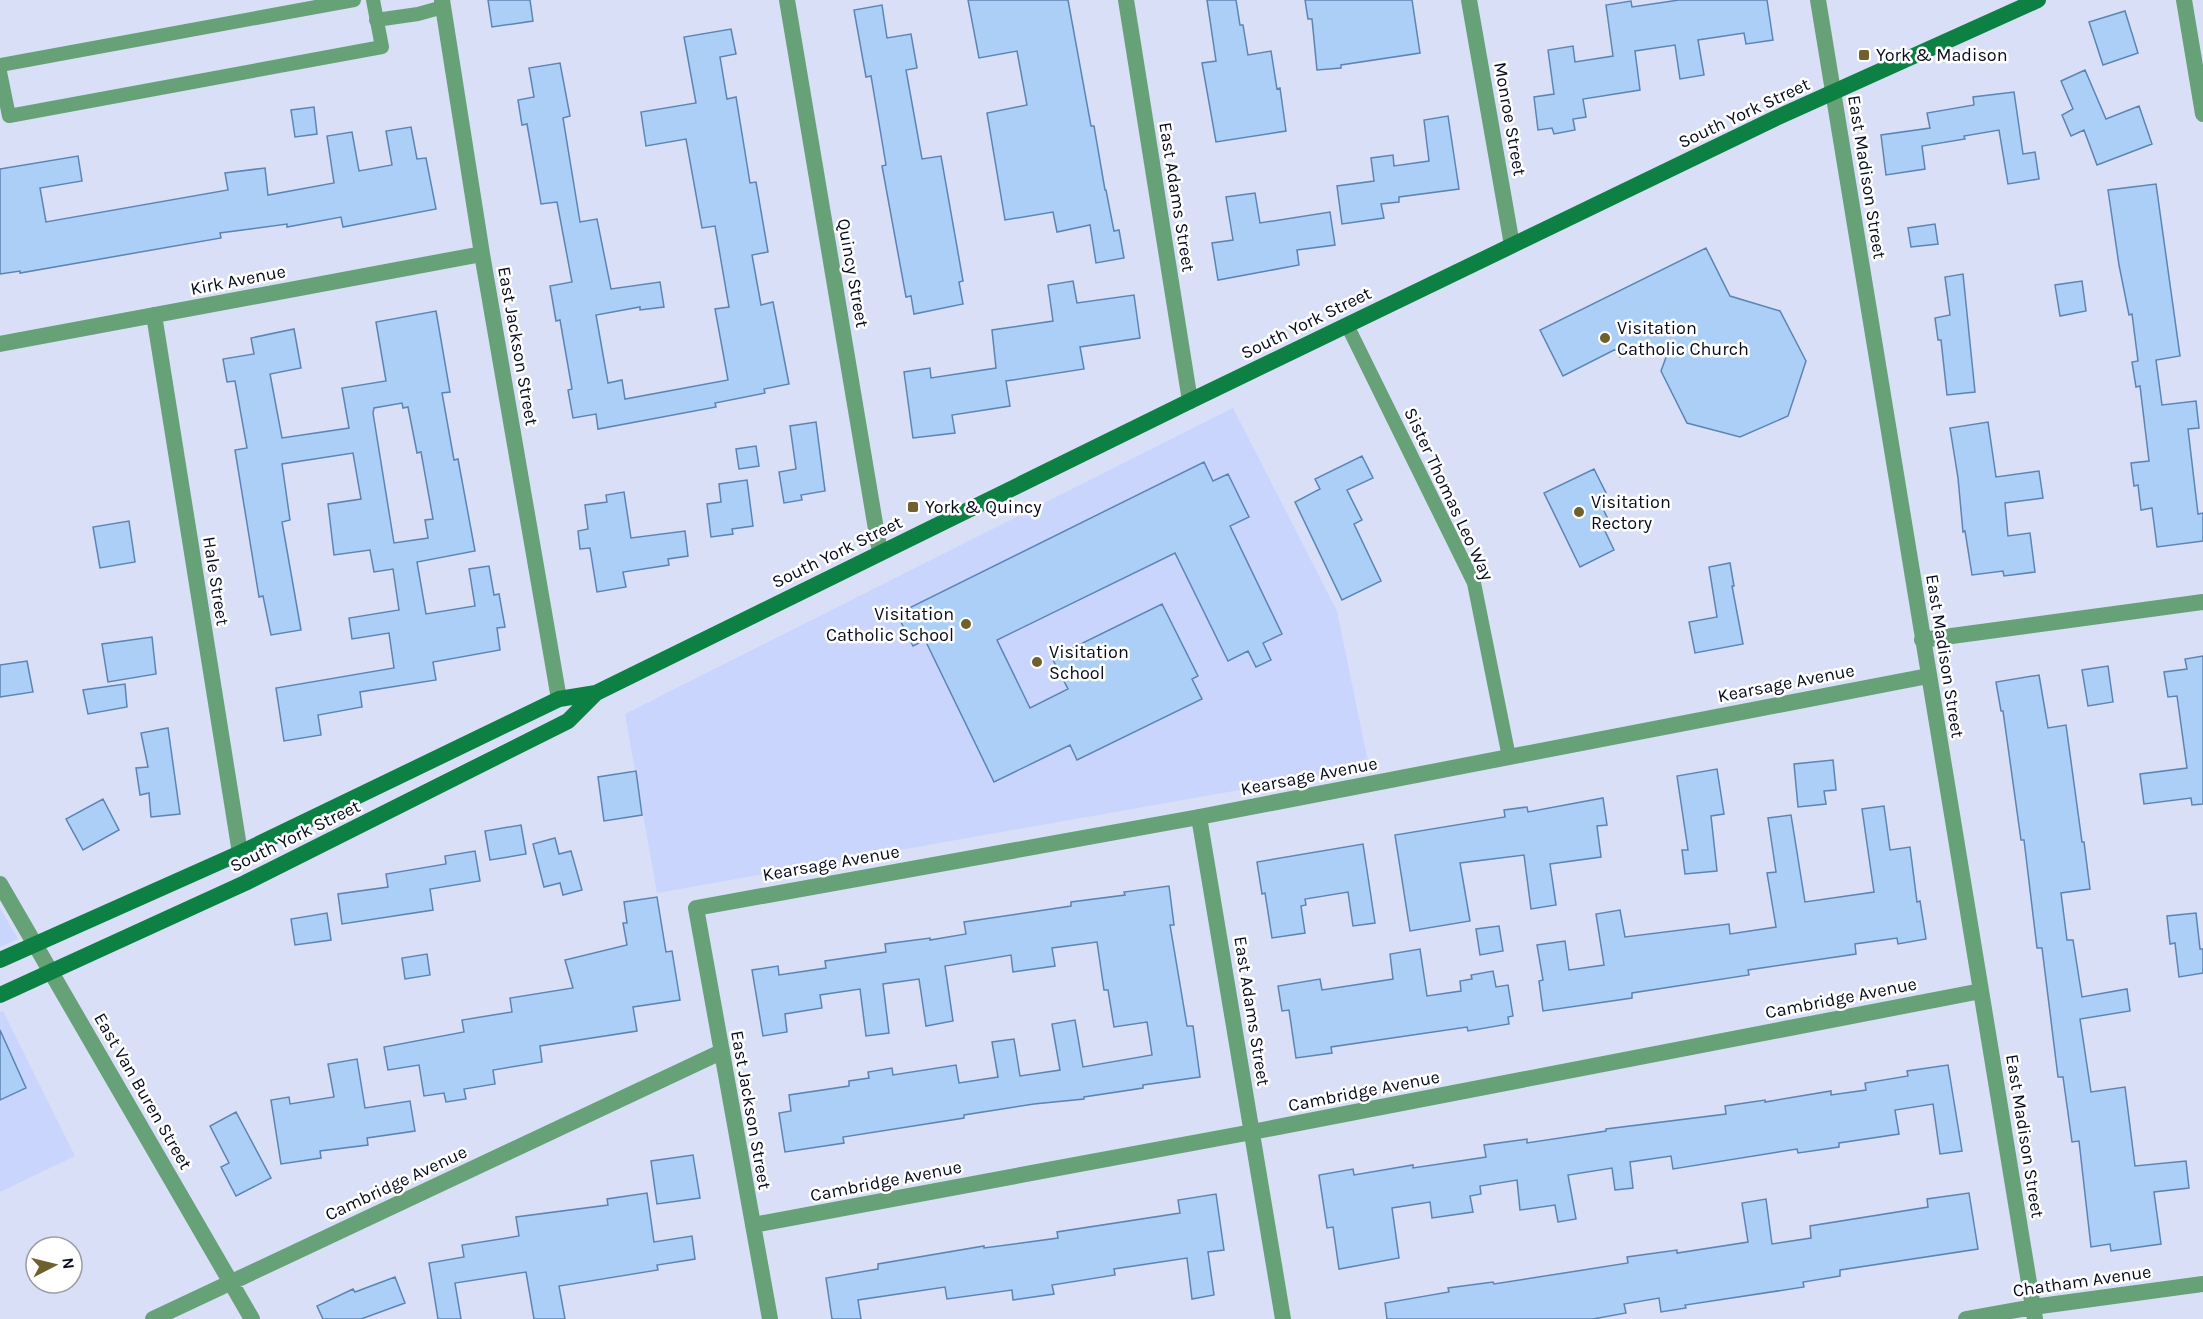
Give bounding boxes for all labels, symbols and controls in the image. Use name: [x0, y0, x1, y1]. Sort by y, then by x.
place label: York & Madison: [1876, 44, 2008, 66]
marker: York & Madison: [1857, 48, 1871, 62]
street label: Monroe Street: [1489, 60, 1531, 178]
street label: South York Street: [1675, 73, 1813, 153]
street label: East Madison Street: [1843, 94, 1891, 261]
street label: East Adams Street: [1154, 120, 1200, 274]
street label: Quincy Street: [833, 217, 873, 329]
street label: Kirk Avenue: [189, 260, 287, 300]
street label: East Jackson Street: [493, 265, 543, 427]
street label: South York Street: [1237, 282, 1375, 364]
place label: Visitation Catholic Church: [1617, 317, 1749, 360]
marker: Visitation Catholic Church: [1598, 331, 1612, 345]
street label: Sister Thomas Leo Way: [1399, 404, 1499, 585]
place label: Visitation Rectory: [1591, 491, 1671, 534]
place label: York & Quincy: [925, 496, 1042, 518]
marker: York & Quincy: [906, 500, 920, 514]
marker: Visitation Rectory: [1572, 505, 1586, 519]
street label: South York Street: [768, 511, 906, 593]
street label: Hale Street: [198, 535, 234, 627]
street label: East Madison Street: [1921, 573, 1969, 740]
place label: Visitation Catholic School: [826, 603, 954, 646]
marker: Visitation Catholic School: [959, 617, 973, 631]
place label: Visitation School: [1049, 641, 1129, 684]
marker: Visitation School: [1030, 655, 1044, 669]
street label: Kearsage Avenue: [1716, 659, 1856, 707]
street label: Kearsage Avenue: [1239, 752, 1379, 800]
street label: South York Street: [226, 795, 364, 877]
street label: Kearsage Avenue: [761, 840, 901, 886]
street label: East Adams Street: [1229, 934, 1275, 1088]
street label: Cambridge Avenue: [1763, 973, 1919, 1023]
street label: East Van Buren Street: [89, 1009, 197, 1174]
street label: East Jackson Street: [726, 1029, 776, 1191]
street label: East Madison Street: [2001, 1053, 2049, 1220]
street label: Cambridge Avenue: [1286, 1066, 1442, 1116]
street label: Cambridge Avenue: [322, 1141, 470, 1225]
street label: Cambridge Avenue: [808, 1156, 964, 1206]
north arrow: [24, 1235, 84, 1295]
text: N: [58, 1256, 79, 1270]
street label: Chatham Avenue: [2011, 1260, 2153, 1302]

